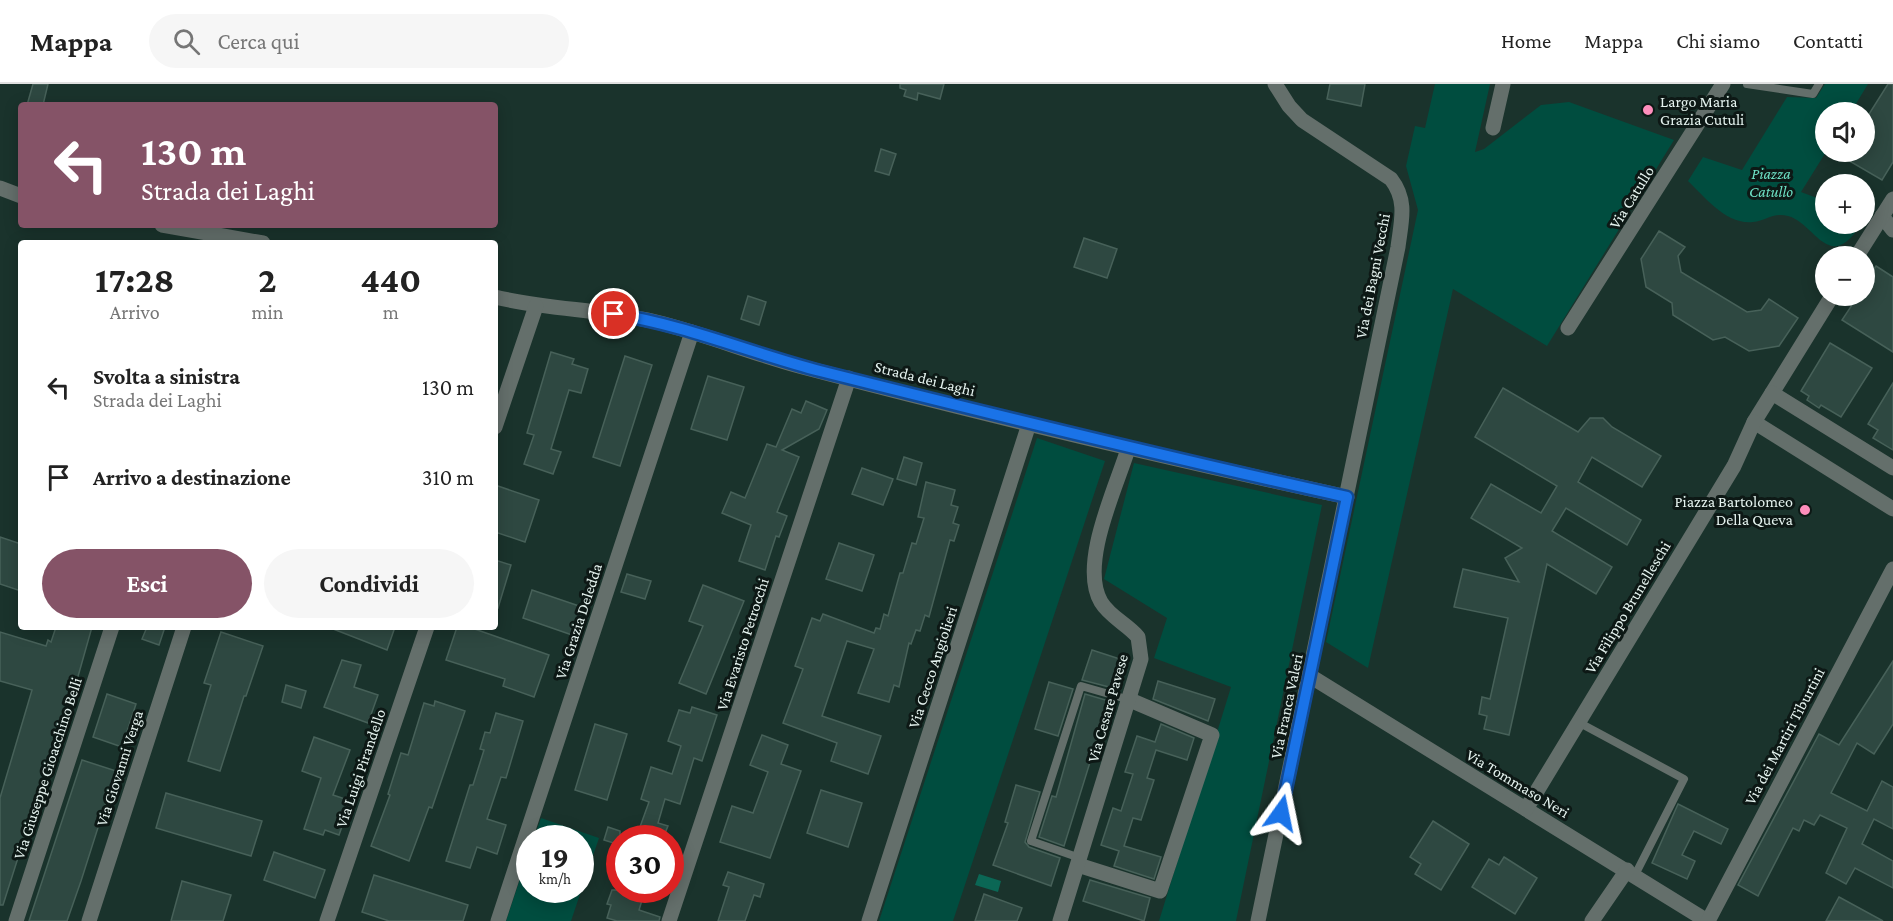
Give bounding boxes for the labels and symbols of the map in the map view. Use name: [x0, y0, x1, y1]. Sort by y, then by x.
place label: Largo Maria Grazia Cutuli: [1660, 93, 1744, 128]
marker: Largo Maria Grazia Cutuli: [1641, 103, 1655, 117]
street label: Via Catullo: [1606, 163, 1657, 232]
park label: Piazza Catullo: [1749, 165, 1793, 200]
street label: Via dei Bagni Vecchi: [1352, 212, 1394, 340]
pin: [588, 288, 639, 339]
street label: Strada dei Laghi: [873, 358, 977, 400]
place label: Piazza Bartolomeo Della Queva: [1674, 493, 1794, 528]
marker: Piazza Bartolomeo Della Queva: [1798, 503, 1812, 517]
street label: Via Filippo Brunelleschi: [1581, 538, 1675, 677]
street label: Via Grazia Deledda: [552, 560, 605, 681]
street label: Via Evaristo Petrocchi: [713, 576, 772, 712]
street label: Via Cecco Angiolieri: [905, 604, 961, 730]
street label: Via Cesare Pavese: [1084, 652, 1131, 764]
street label: Via Franca Valeri: [1267, 652, 1306, 760]
street label: Via dei Martiri Tiburtini: [1741, 665, 1828, 808]
street label: Via Giuseppe Gioacchino Belli: [10, 675, 86, 861]
street label: Via Luigi Pirandello: [332, 707, 390, 830]
street label: Via Giovanni Verga: [93, 708, 147, 828]
street label: Via Tommaso Neri: [1463, 746, 1572, 821]
position arrow: [1249, 781, 1313, 845]
speed limit sign: 30: [606, 825, 684, 903]

